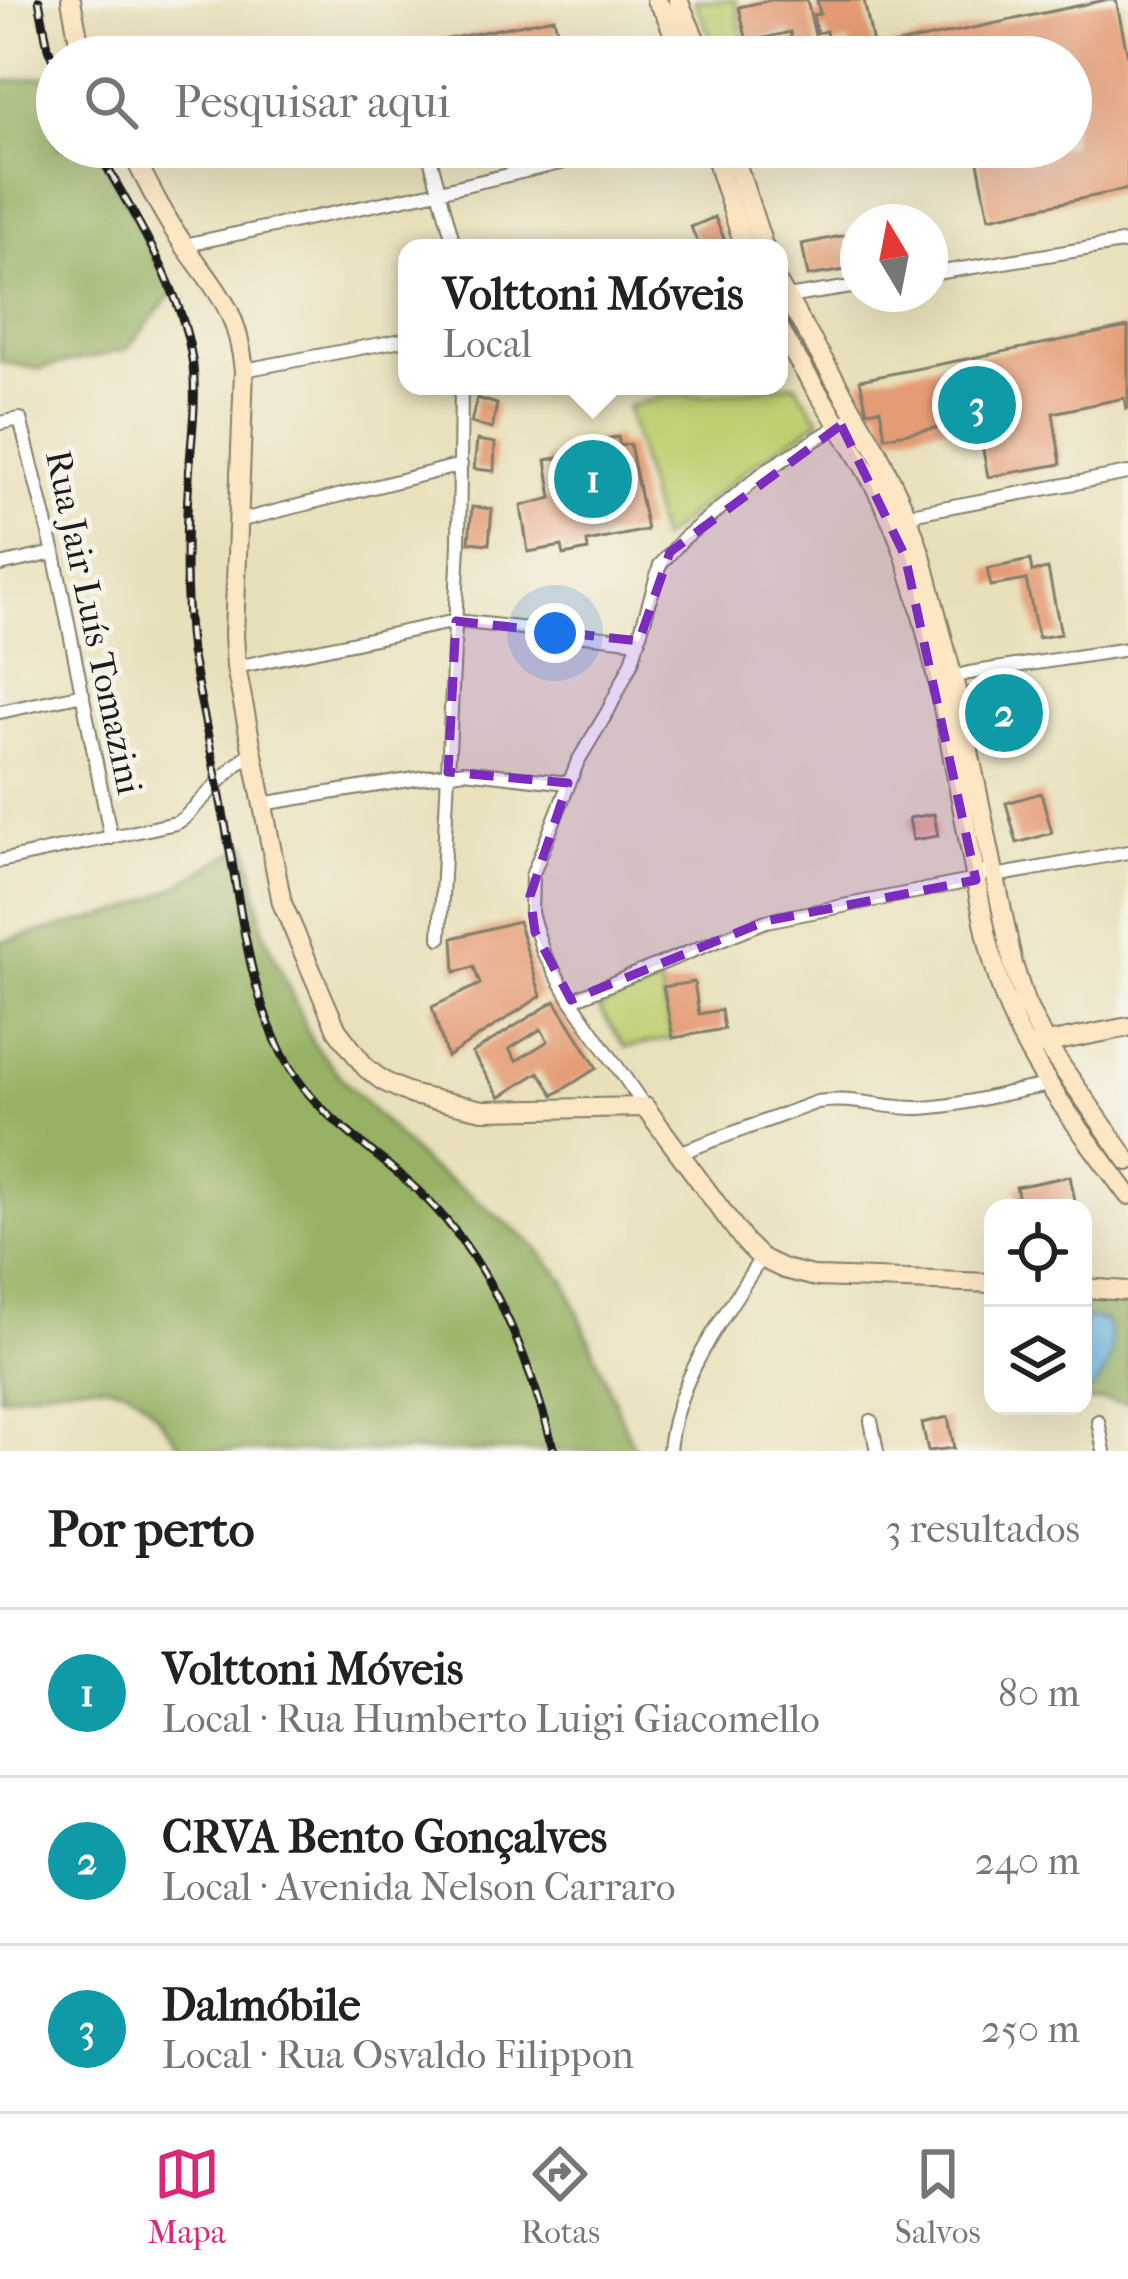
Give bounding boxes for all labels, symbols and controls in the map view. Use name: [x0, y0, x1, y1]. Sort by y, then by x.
search box: [36, 36, 1092, 168]
icon: search: [78, 69, 144, 135]
text: Pesquisar aqui: [174, 76, 450, 129]
north arrow: [840, 204, 948, 312]
popup: [398, 239, 788, 395]
text: Volttoni Móveis: [442, 268, 744, 321]
text: Local: [442, 321, 532, 367]
pin: 3: [938, 360, 1016, 450]
pin: 1: [554, 434, 632, 524]
street label: Rua Jair Luís Tomazini: [37, 446, 151, 798]
your location: [525, 603, 585, 663]
pin: 2: [965, 668, 1043, 758]
map controls: [984, 1199, 1092, 1415]
button: locate: [984, 1199, 1092, 1307]
button: layers: [984, 1307, 1092, 1415]
text: Por perto: [48, 1499, 255, 1559]
text: 3 resultados: [886, 1506, 1080, 1552]
text: Volttoni Móveis: [162, 1643, 463, 1696]
text: 1: [80, 1670, 94, 1716]
text: 80 m: [998, 1670, 1080, 1716]
text: Local · Rua Humberto Luigi Giacomello: [162, 1696, 820, 1742]
text: CRVA Bento Gonçalves: [162, 1811, 607, 1864]
text: 2: [77, 1838, 97, 1884]
text: 240 m: [975, 1838, 1080, 1884]
text: Local · Avenida Nelson Carraro: [162, 1864, 675, 1910]
text: Dalmóbile: [162, 1979, 360, 2032]
text: 3: [79, 2006, 95, 2052]
text: 250 m: [981, 2006, 1080, 2052]
text: Local · Rua Osvaldo Filippon: [162, 2032, 634, 2078]
tab: Mapa: [147, 2141, 226, 2252]
tab: Rotas: [521, 2141, 600, 2252]
tab: Salvos: [895, 2141, 981, 2252]

